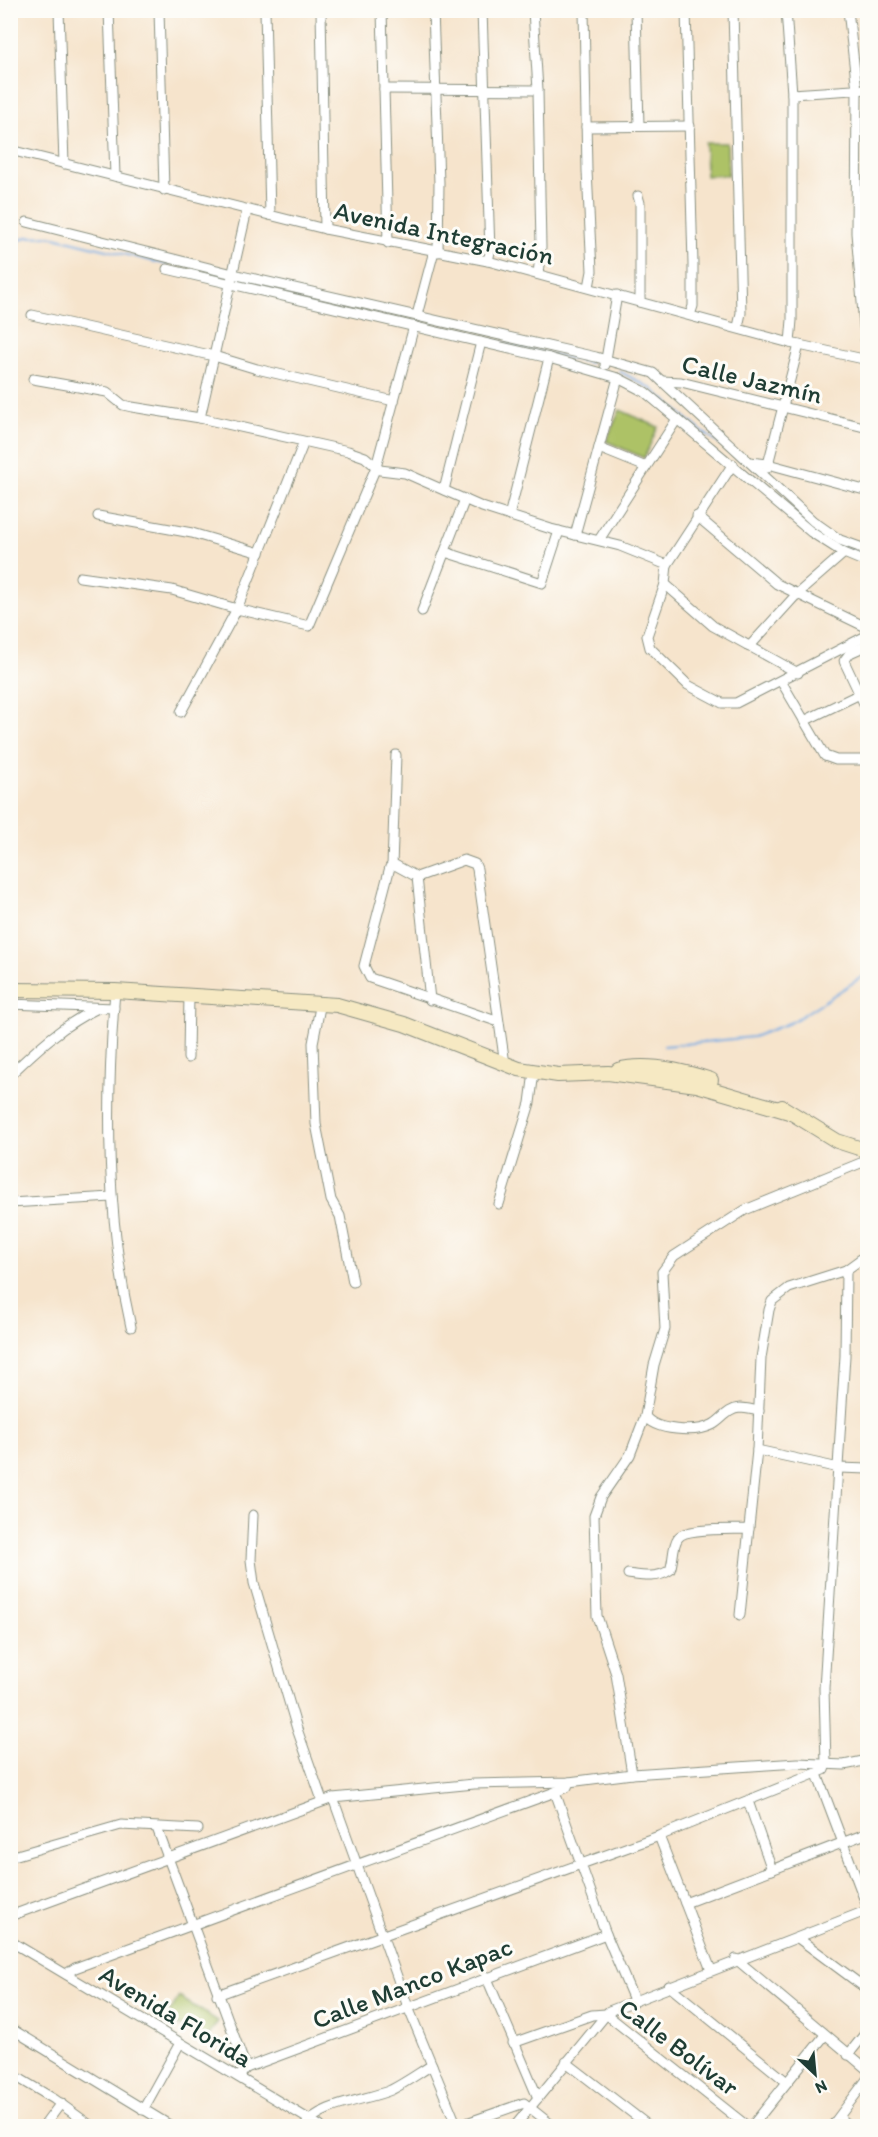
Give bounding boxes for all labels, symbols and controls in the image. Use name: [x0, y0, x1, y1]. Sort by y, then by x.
street label: Avenida Integración: [331, 194, 557, 272]
street label: Calle Jazmín: [679, 347, 825, 411]
street label: Calle Manco Kapac: [307, 1930, 517, 2036]
street label: Avenida Florida: [94, 1958, 259, 2074]
street label: Calle Bolívar: [613, 1991, 746, 2103]
north arrow: [785, 2044, 845, 2104]
text: N: [812, 2076, 830, 2098]

